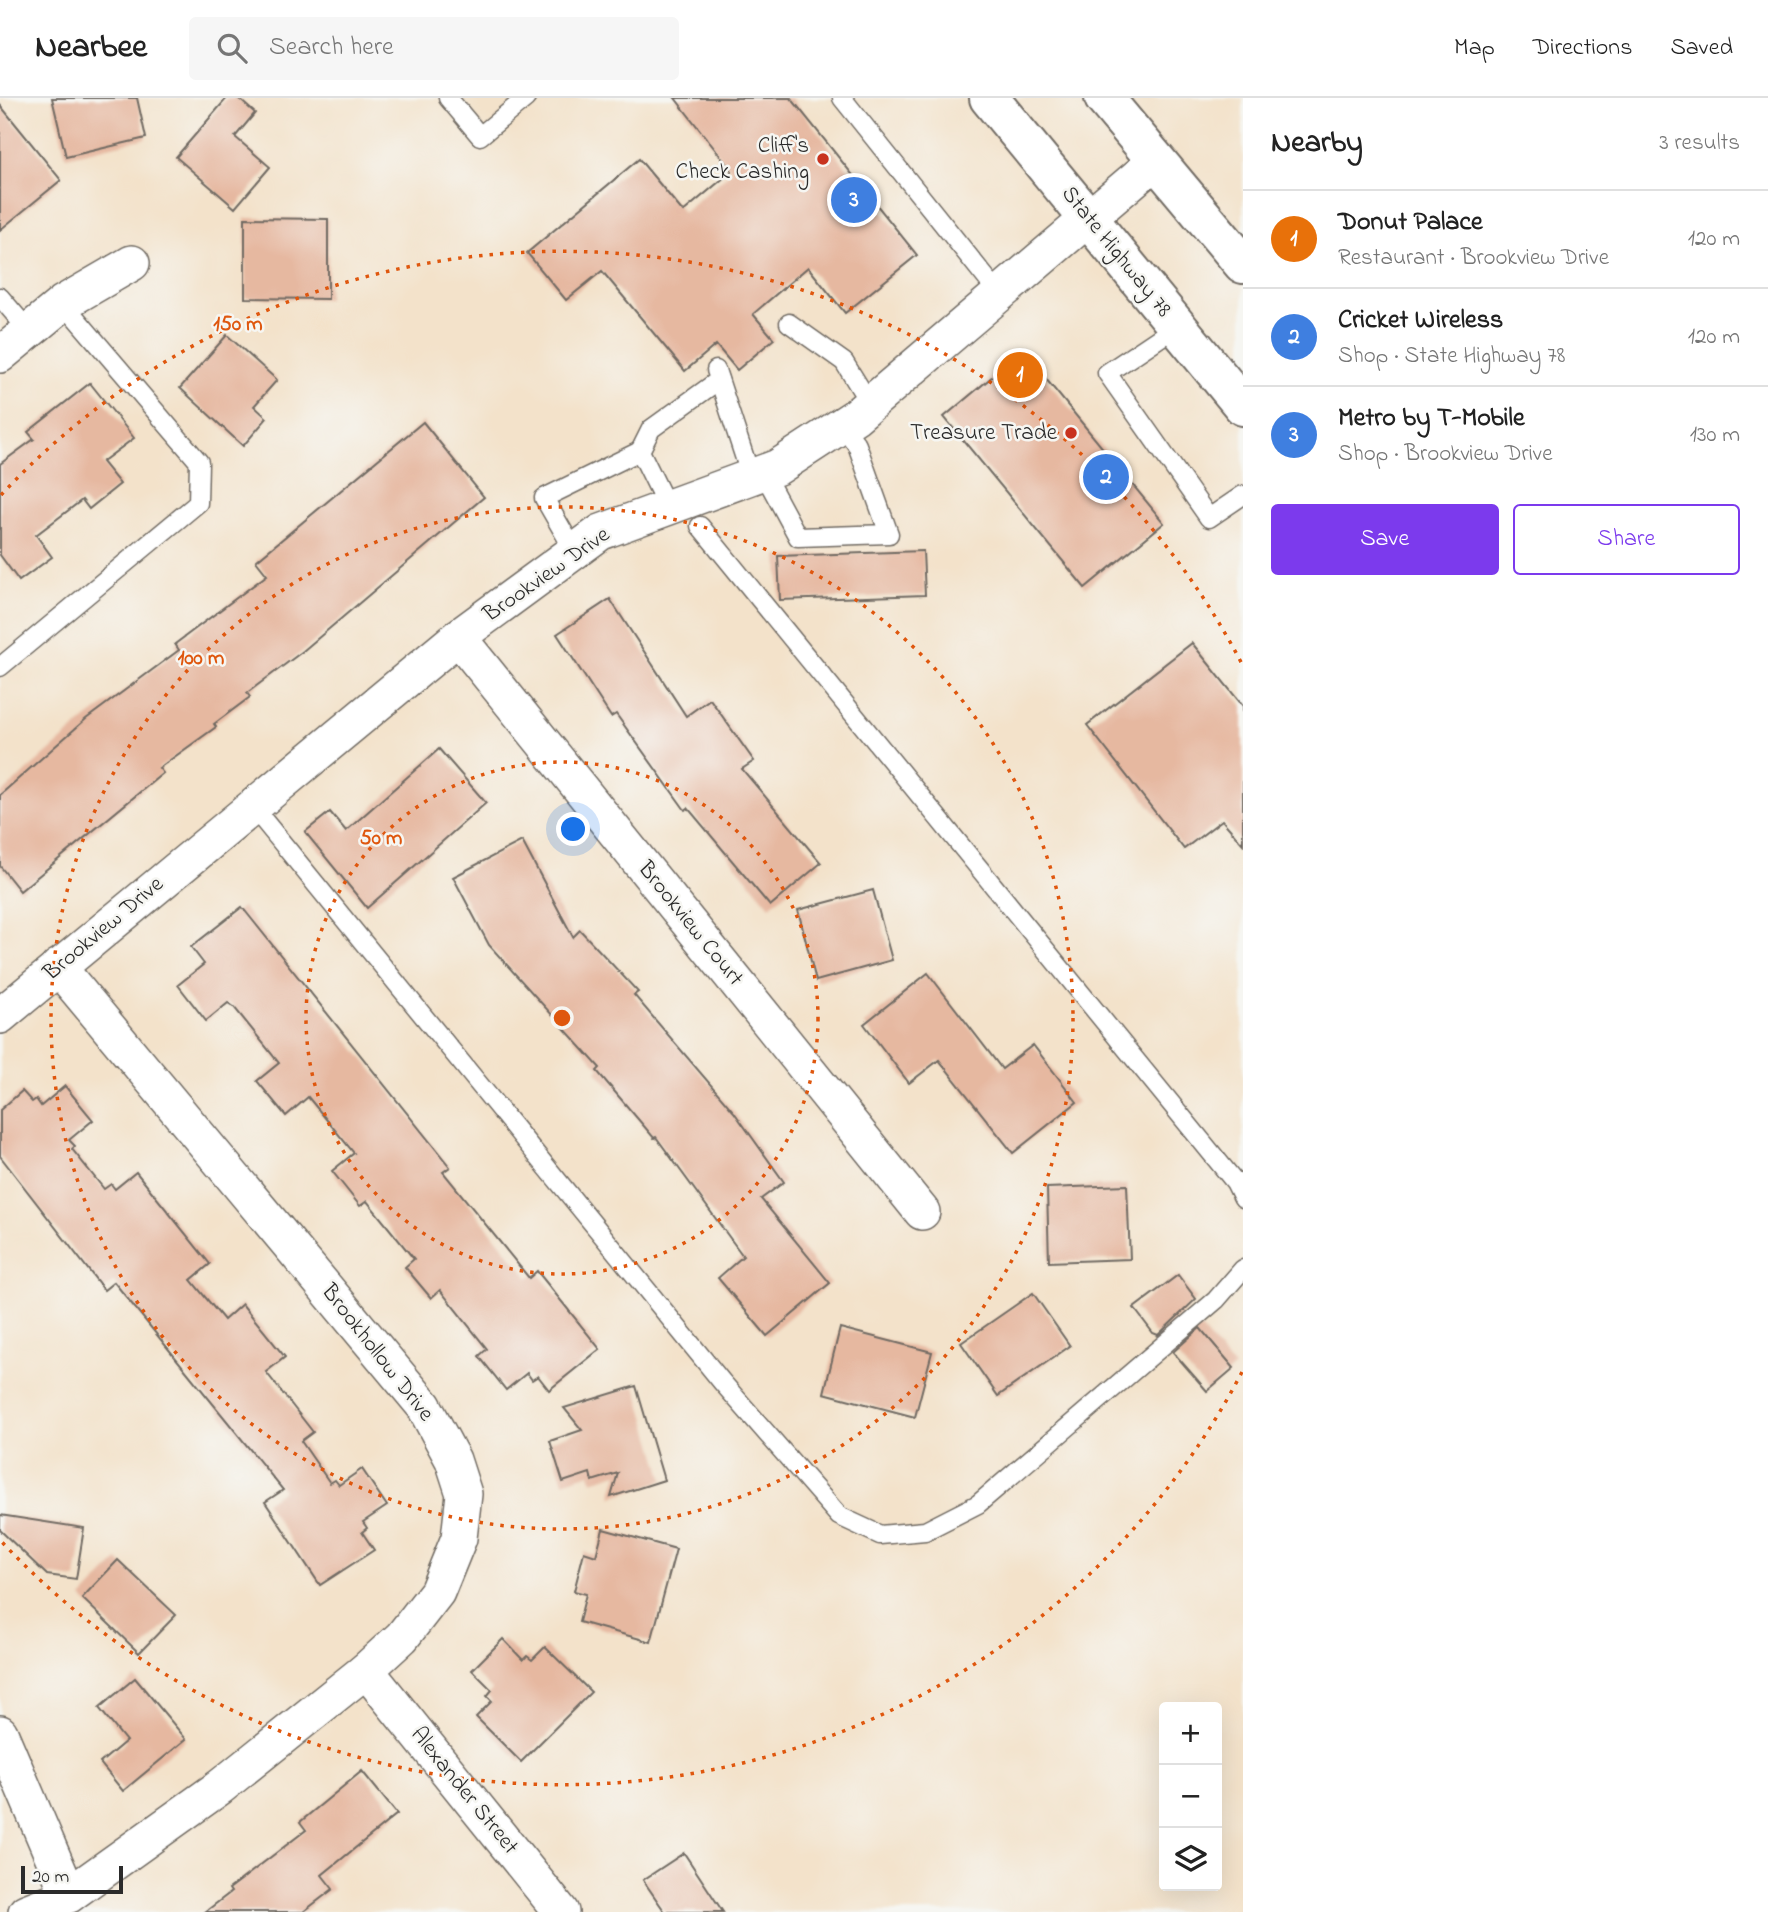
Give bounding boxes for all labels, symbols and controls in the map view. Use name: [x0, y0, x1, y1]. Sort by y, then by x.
search box: [189, 17, 679, 80]
text: Nearbee: [35, 24, 147, 72]
icon: search: [213, 29, 251, 67]
text: Search here: [269, 29, 394, 67]
text: Map: [1454, 31, 1495, 66]
text: Directions: [1533, 31, 1632, 66]
text: Saved: [1670, 31, 1733, 66]
text: Nearby: [1271, 122, 1363, 166]
text: 3 results: [1659, 127, 1740, 160]
place label: Cliff's Check Cashing: [676, 130, 809, 190]
marker: Cliff's Check Cashing: [815, 151, 831, 167]
pin: 3: [831, 174, 877, 226]
street label: State Highway 78: [1051, 179, 1179, 326]
text: Donut Palace: [1338, 204, 1483, 242]
text: 1: [1290, 223, 1298, 256]
text: 120 m: [1688, 223, 1740, 256]
text: Restaurant · Brookview Drive: [1338, 242, 1609, 275]
text: Cricket Wireless: [1338, 302, 1503, 340]
text: 150 m: [213, 310, 263, 340]
text: 2: [1288, 321, 1300, 354]
text: 120 m: [1688, 321, 1740, 354]
text: Shop · State Highway 78: [1338, 340, 1565, 373]
pin: 1: [997, 349, 1043, 401]
text: Metro by T-Mobile: [1338, 400, 1525, 438]
place label: Treasure Trade: [910, 417, 1058, 450]
text: 3: [1289, 419, 1299, 452]
text: 130 m: [1690, 419, 1740, 452]
marker: Treasure Trade: [1063, 425, 1079, 441]
text: Shop · Brookview Drive: [1338, 438, 1553, 471]
pin: 2: [1083, 451, 1129, 503]
button: Save: [1271, 504, 1499, 575]
button: Share: [1513, 504, 1740, 575]
street label: Brookview Drive: [476, 519, 618, 632]
text: 100 m: [178, 644, 224, 674]
your location: [556, 812, 590, 846]
text: 50 m: [360, 824, 402, 854]
street label: Brookview Court: [629, 854, 751, 994]
street label: Brookview Drive: [36, 868, 172, 990]
centre of rings: [550, 1006, 574, 1030]
street label: Brookhollow Drive: [312, 1276, 442, 1429]
map controls: [1159, 1702, 1222, 1891]
button: +: [1159, 1702, 1222, 1765]
street label: Alexander Street: [402, 1720, 526, 1862]
button: −: [1159, 1765, 1222, 1828]
button: layers: [1159, 1828, 1222, 1891]
scale bar: [21, 1863, 122, 1895]
text: 20 m: [32, 1864, 69, 1891]

